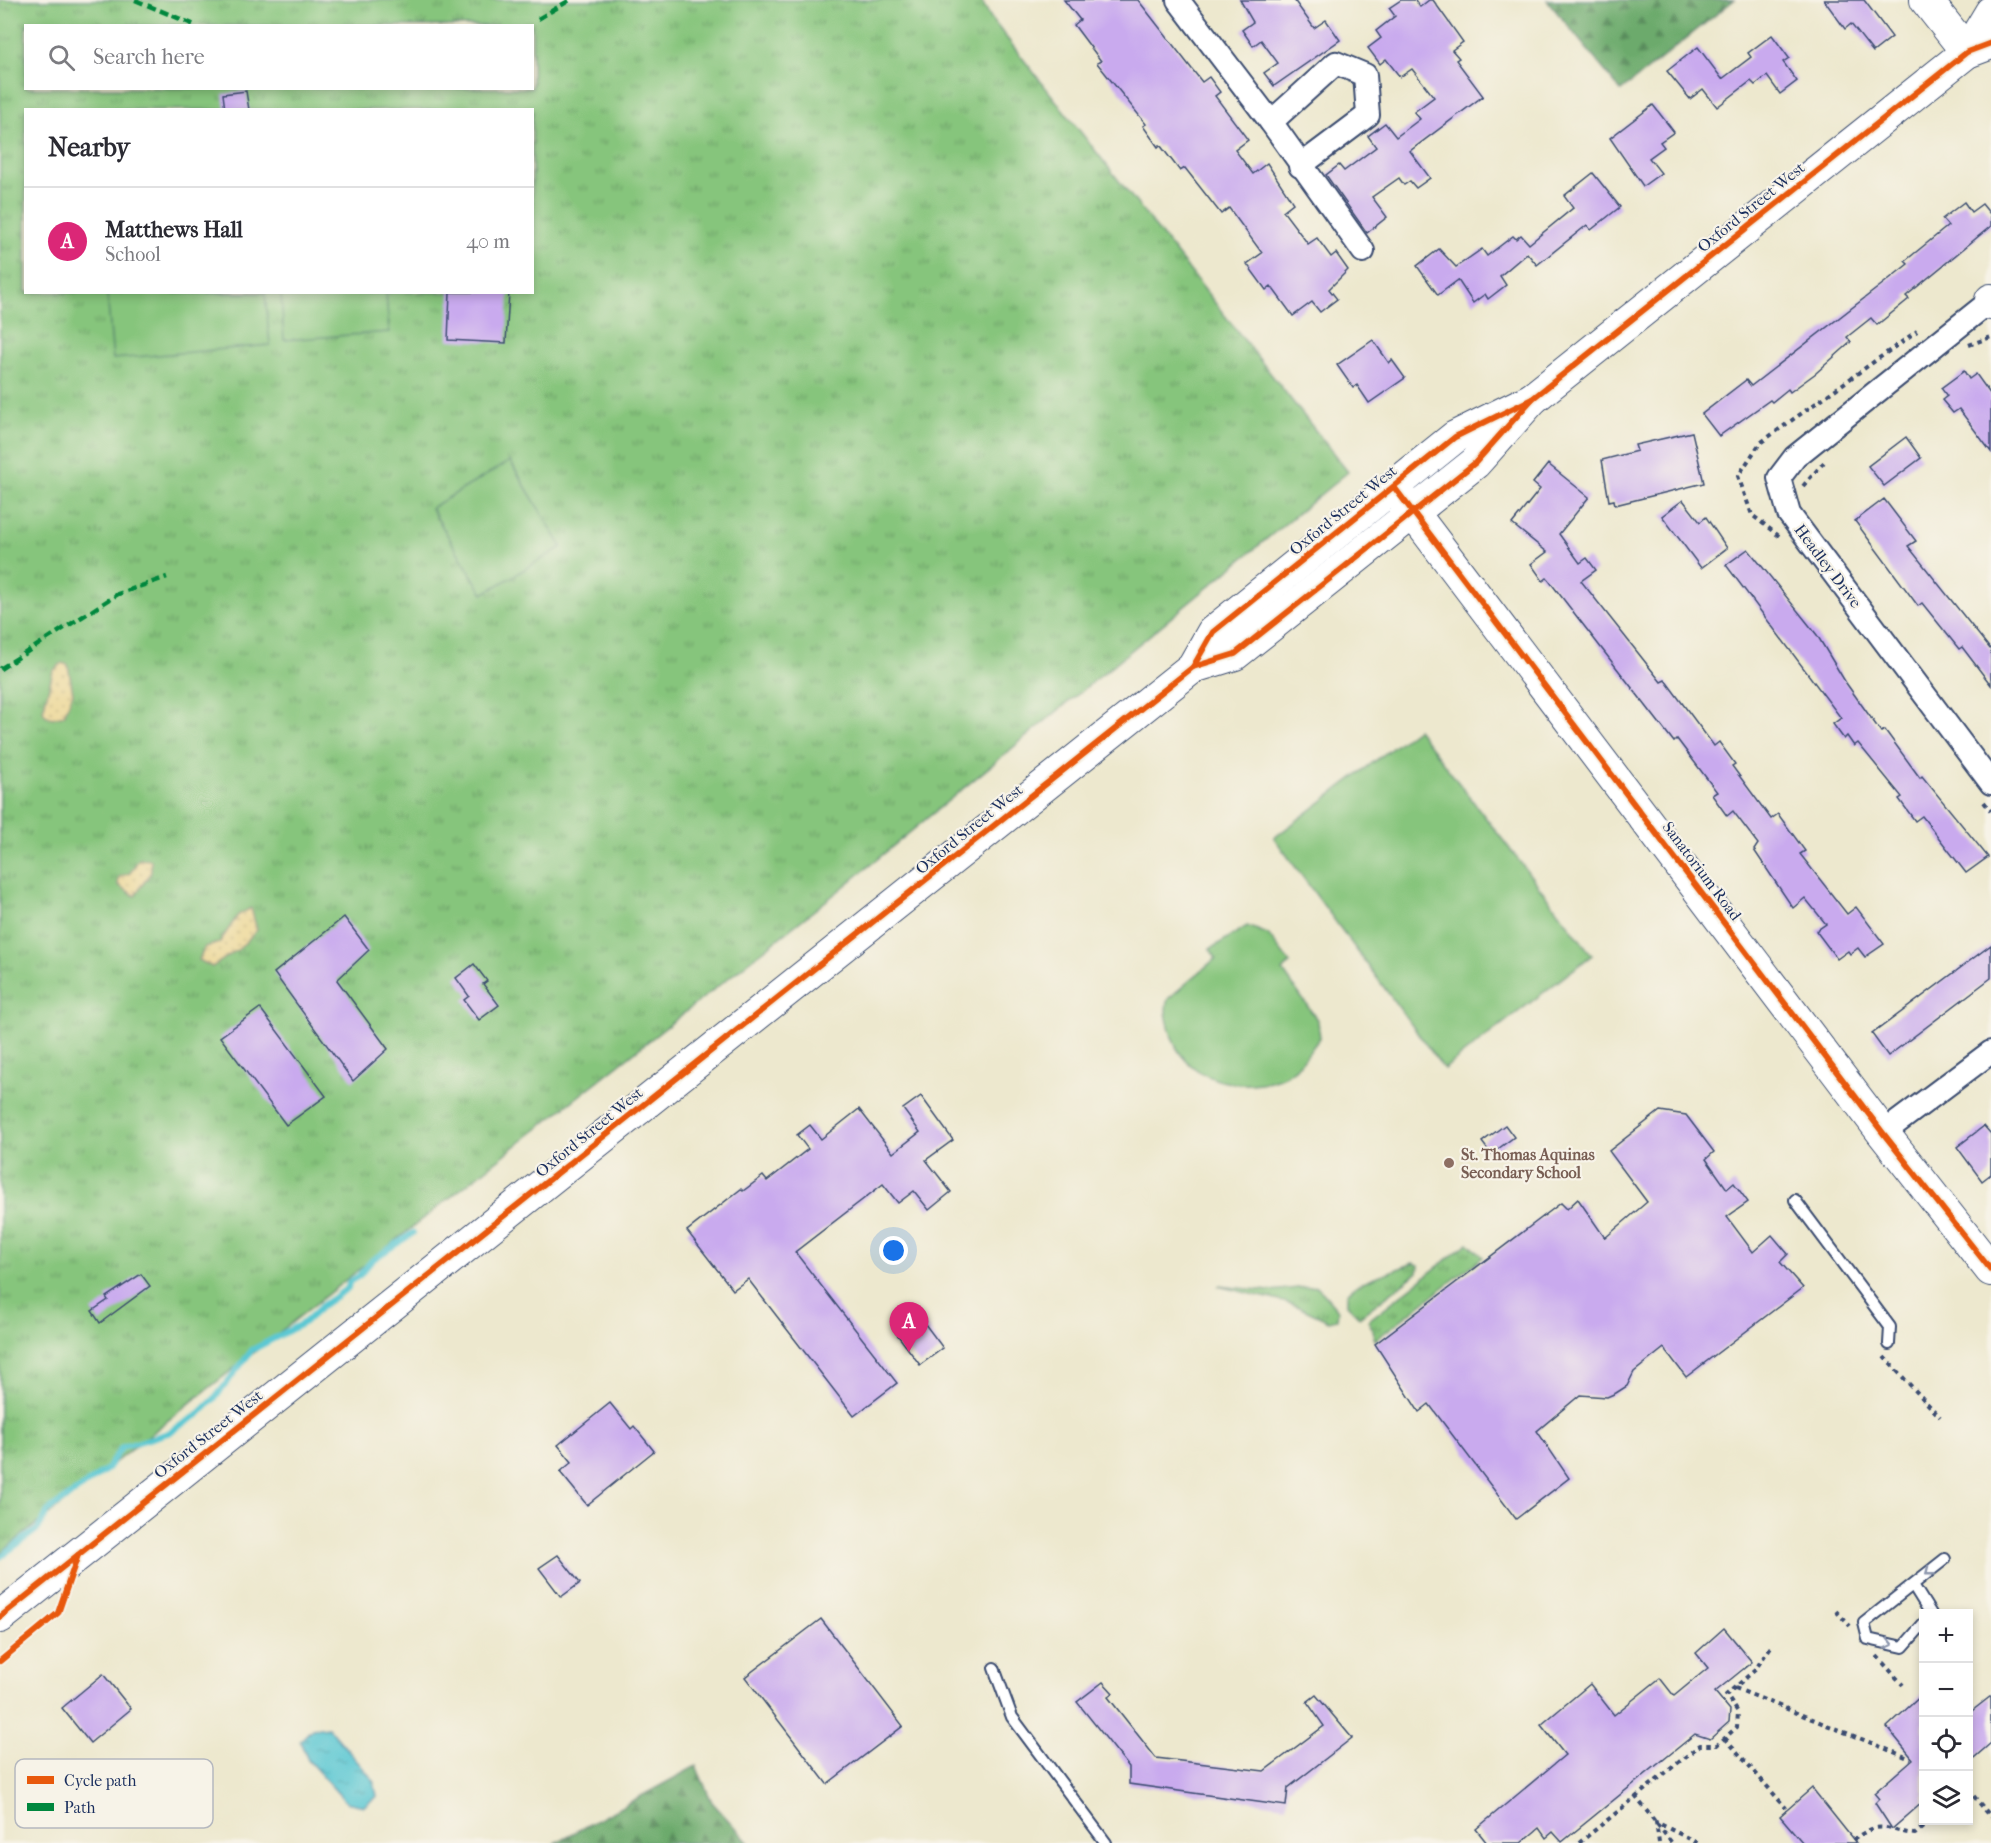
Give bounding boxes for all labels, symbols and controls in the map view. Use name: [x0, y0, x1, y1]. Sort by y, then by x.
search box: [24, 24, 534, 90]
icon: search: [45, 41, 78, 74]
text: Search here: [93, 44, 205, 70]
text: Nearby: [48, 132, 130, 163]
street label: Oxford Street West: [1693, 158, 1809, 256]
text: Matthews Hall: [105, 217, 243, 243]
text: A: [61, 230, 74, 253]
text: 40 m: [466, 230, 510, 253]
text: School: [105, 243, 161, 266]
street label: Oxford Street West: [1285, 461, 1401, 559]
street label: Headley Drive: [1790, 521, 1866, 612]
street label: Oxford Street West: [911, 780, 1027, 878]
street label: Sanatorium Road: [1659, 818, 1746, 924]
street label: Oxford Street West: [531, 1083, 647, 1181]
place label: St. Thomas Aquinas Secondary School: [1461, 1145, 1595, 1183]
marker: St. Thomas Aquinas Secondary School: [1442, 1156, 1456, 1170]
your location: [879, 1236, 908, 1265]
pin: A: [890, 1302, 928, 1352]
street label: Oxford Street West: [150, 1386, 266, 1482]
one-way arrow: [1925, 1564, 1936, 1575]
map controls: [1919, 1609, 1973, 1825]
button: +: [1919, 1609, 1973, 1663]
one-way arrow: [1884, 1637, 1894, 1650]
button: −: [1919, 1663, 1973, 1717]
button: locate: [1919, 1717, 1973, 1771]
legend: [15, 1759, 213, 1828]
text: Cycle path: [64, 1771, 136, 1790]
button: layers: [1919, 1771, 1973, 1825]
text: Path: [64, 1798, 96, 1817]

